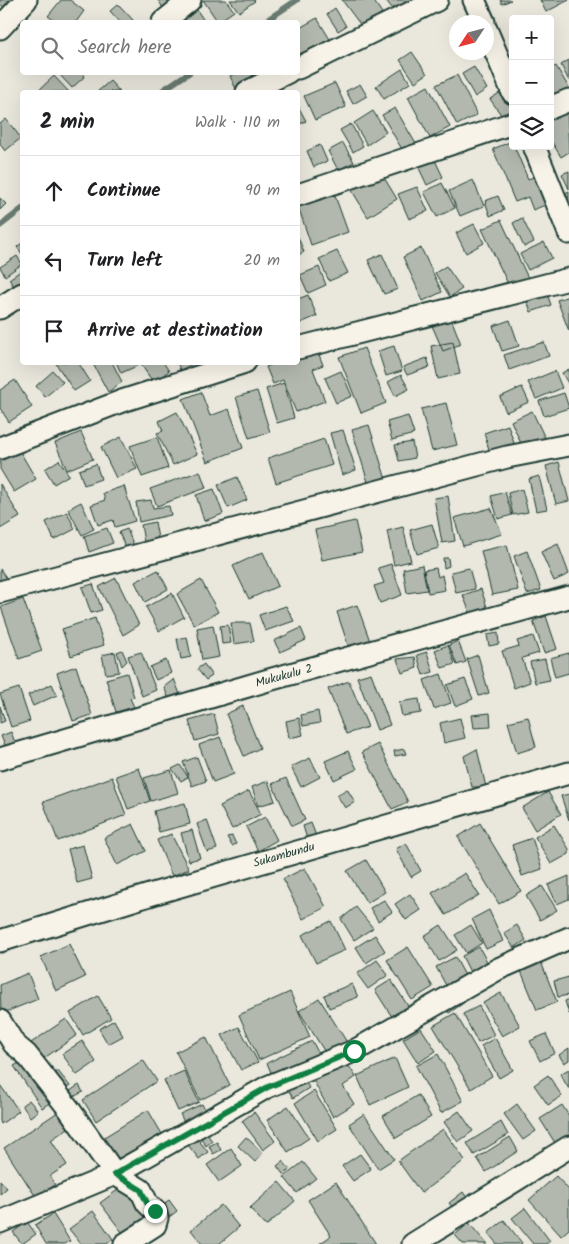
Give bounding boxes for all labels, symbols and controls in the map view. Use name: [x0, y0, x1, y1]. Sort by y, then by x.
north arrow: [449, 15, 494, 60]
map controls: [509, 15, 554, 150]
button: +: [509, 15, 554, 60]
search box: [20, 20, 300, 75]
text: Search here: [78, 33, 172, 63]
icon: search: [38, 34, 66, 62]
button: −: [509, 60, 554, 105]
button: layers: [509, 105, 554, 150]
text: 2 min: [40, 106, 95, 139]
text: Walk · 110 m: [195, 110, 280, 135]
text: Continue: [87, 176, 160, 206]
icon: ahead: [40, 177, 68, 205]
text: 90 m: [245, 178, 280, 203]
text: Turn left: [87, 246, 162, 276]
icon: left: [40, 247, 68, 275]
text: 20 m: [244, 248, 280, 273]
text: Arrive at destination: [87, 316, 263, 346]
icon: arrive: [40, 317, 68, 345]
street label: Mukukulu 2: [253, 659, 315, 693]
street label: Sukambundu: [251, 837, 317, 873]
route start: [343, 1040, 366, 1063]
route end: [144, 1200, 167, 1223]

